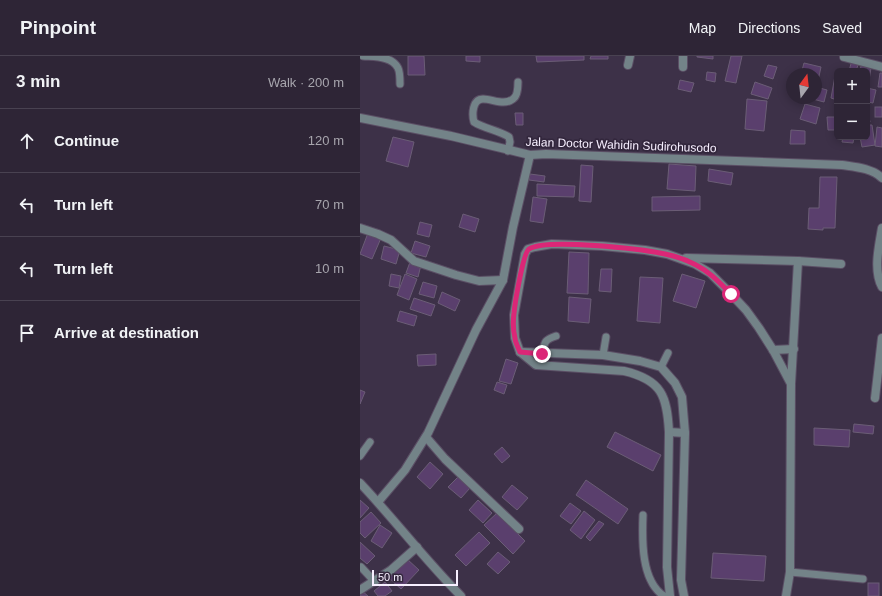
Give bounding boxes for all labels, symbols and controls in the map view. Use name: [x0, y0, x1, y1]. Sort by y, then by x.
text: Pinpoint: [20, 17, 96, 38]
text: Map: [689, 20, 716, 36]
text: Directions: [738, 20, 800, 36]
text: Saved: [822, 20, 862, 36]
north arrow: [786, 68, 822, 104]
map controls: [834, 68, 870, 140]
button: +: [834, 68, 870, 104]
text: 3 min: [16, 72, 60, 91]
text: Walk · 200 m: [268, 75, 344, 90]
button: −: [834, 104, 870, 140]
icon: ahead: [16, 130, 38, 152]
text: Continue: [54, 132, 119, 149]
text: 120 m: [308, 133, 344, 148]
street label: Jalan Doctor Wahidin Sudirohusodo: [525, 135, 717, 155]
icon: left: [16, 194, 38, 216]
text: Turn left: [54, 196, 113, 213]
text: 70 m: [315, 197, 344, 212]
icon: left: [16, 258, 38, 280]
text: Turn left: [54, 260, 113, 277]
text: 10 m: [315, 261, 344, 276]
route start: [722, 285, 740, 303]
icon: arrive: [16, 322, 38, 344]
text: Arrive at destination: [54, 324, 199, 341]
route end: [533, 345, 551, 363]
scale bar: [372, 568, 458, 587]
text: 50 m: [378, 571, 402, 583]

